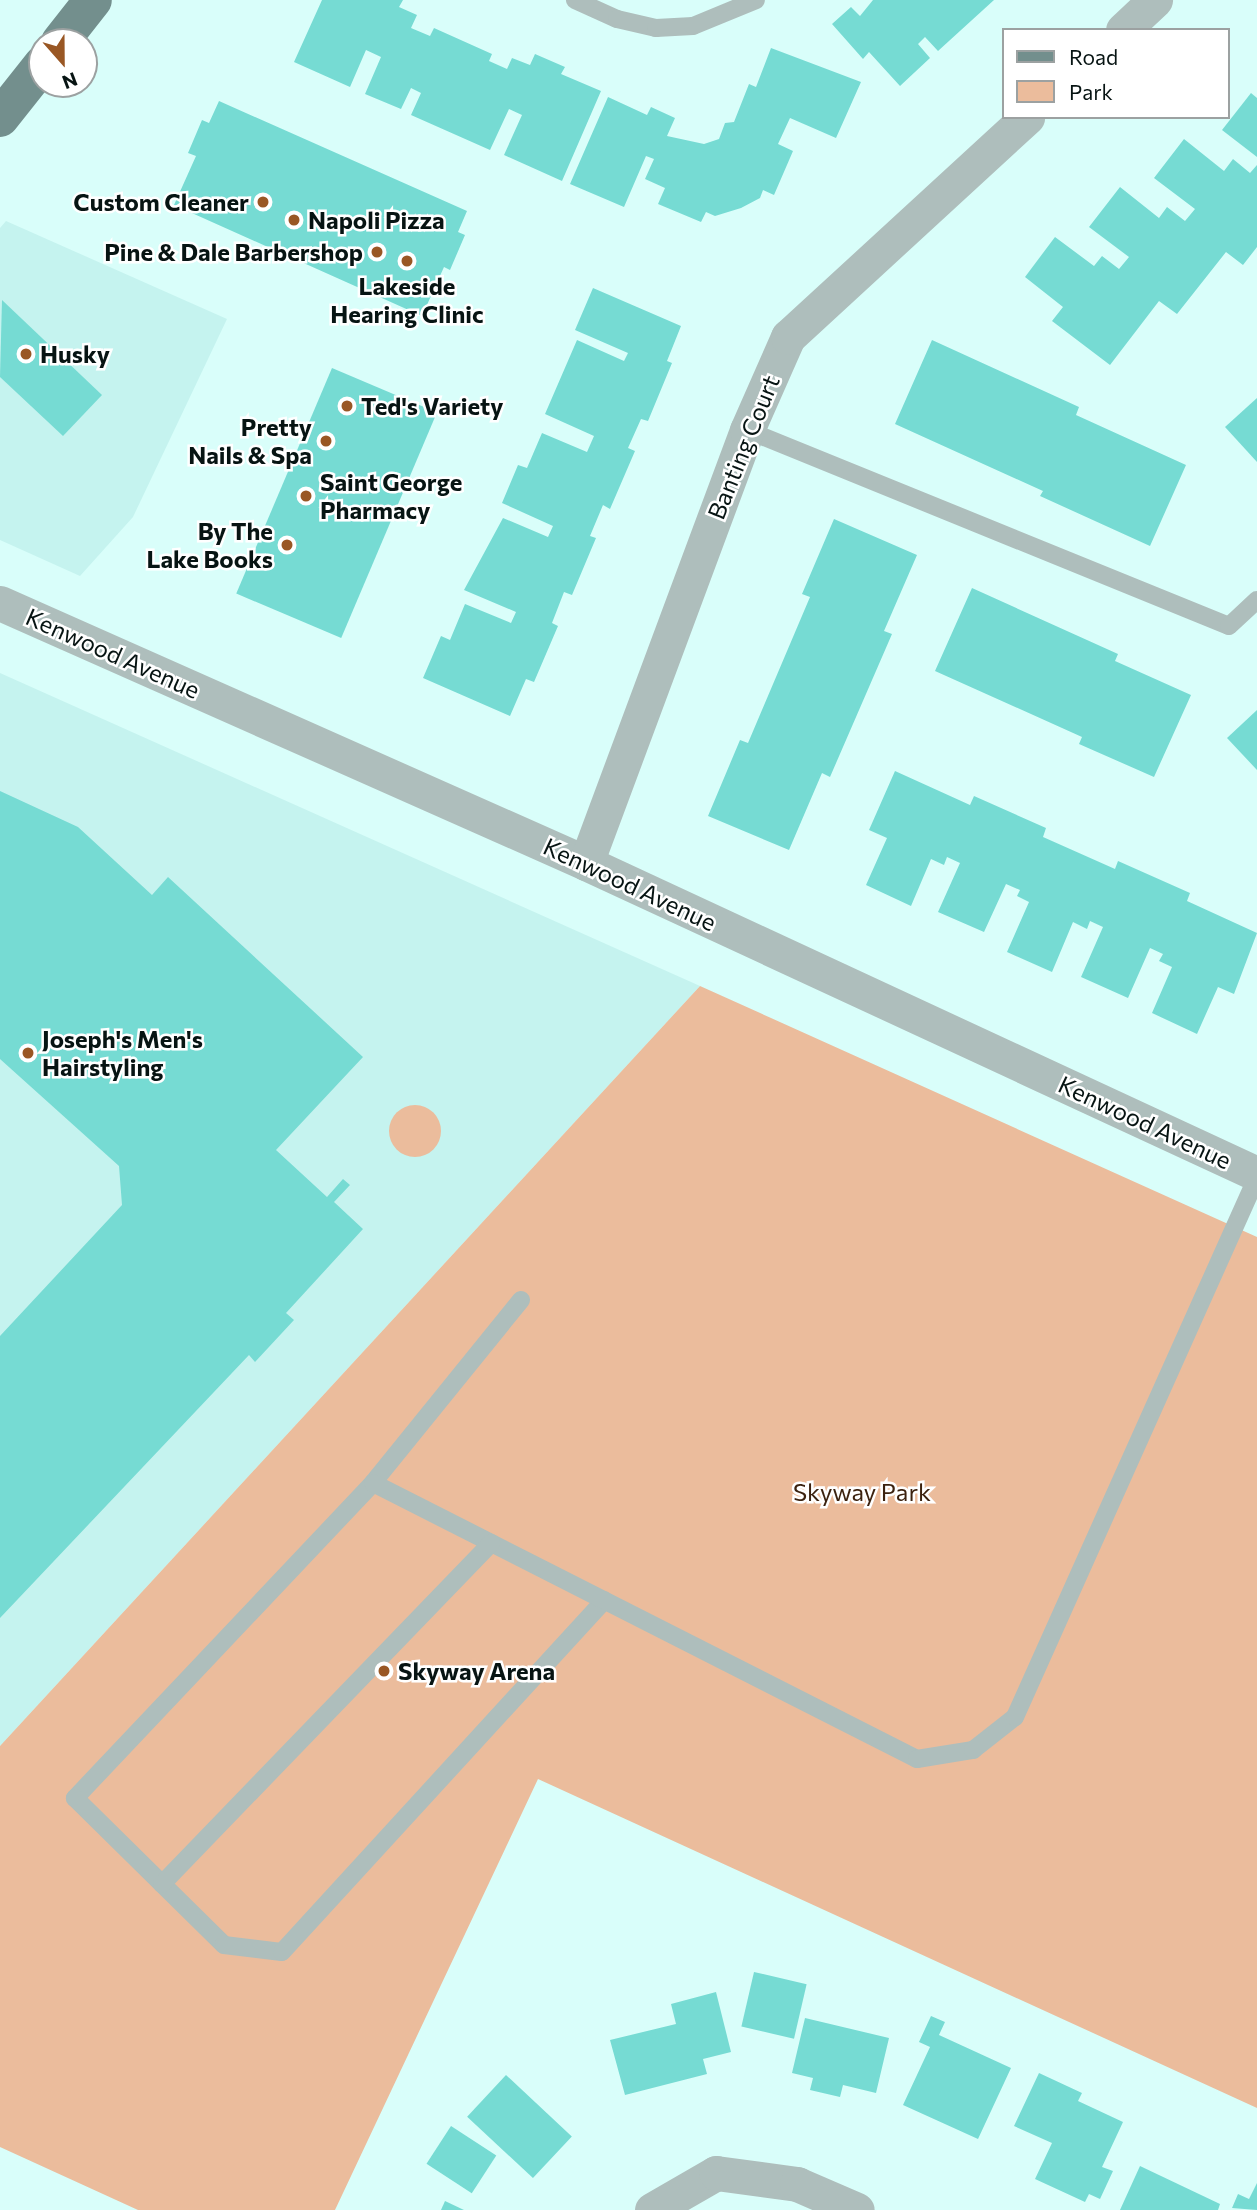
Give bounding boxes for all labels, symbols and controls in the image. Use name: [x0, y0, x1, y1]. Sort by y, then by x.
north arrow: [28, 28, 98, 98]
legend: [1002, 28, 1229, 119]
text: Road: [1069, 44, 1118, 69]
text: N: [59, 68, 81, 94]
text: Park: [1069, 79, 1113, 104]
place label: Custom Cleaner: [73, 188, 249, 216]
marker: Custom Cleaner: [255, 194, 271, 210]
place label: Napoli Pizza: [308, 206, 445, 234]
marker: Napoli Pizza: [286, 212, 302, 228]
place label: Pine & Dale Barbershop: [104, 238, 363, 266]
marker: Pine & Dale Barbershop: [369, 244, 385, 260]
marker: Lakeside Hearing Clinic: [399, 253, 415, 269]
place label: Lakeside Hearing Clinic: [330, 272, 484, 328]
place label: Husky: [40, 340, 110, 368]
marker: Husky: [18, 346, 34, 362]
street label: Banting Court: [701, 371, 785, 523]
place label: Ted's Variety: [361, 392, 503, 420]
marker: Ted's Variety: [339, 398, 355, 414]
place label: Pretty Nails & Spa: [188, 413, 312, 469]
marker: Pretty Nails & Spa: [318, 433, 334, 449]
place label: Saint George Pharmacy: [320, 468, 462, 524]
marker: Saint George Pharmacy: [298, 488, 314, 504]
place label: By The Lake Books: [147, 517, 273, 573]
marker: By The Lake Books: [279, 537, 295, 553]
street label: Kenwood Avenue: [22, 602, 204, 704]
street label: Kenwood Avenue: [539, 831, 721, 937]
place label: Joseph's Men's Hairstyling: [42, 1025, 203, 1081]
marker: Joseph's Men's Hairstyling: [20, 1045, 36, 1061]
street label: Kenwood Avenue: [1054, 1069, 1236, 1175]
park label: Skyway Park: [793, 1478, 931, 1506]
place label: Skyway Arena: [398, 1657, 555, 1685]
marker: Skyway Arena: [376, 1663, 392, 1679]

